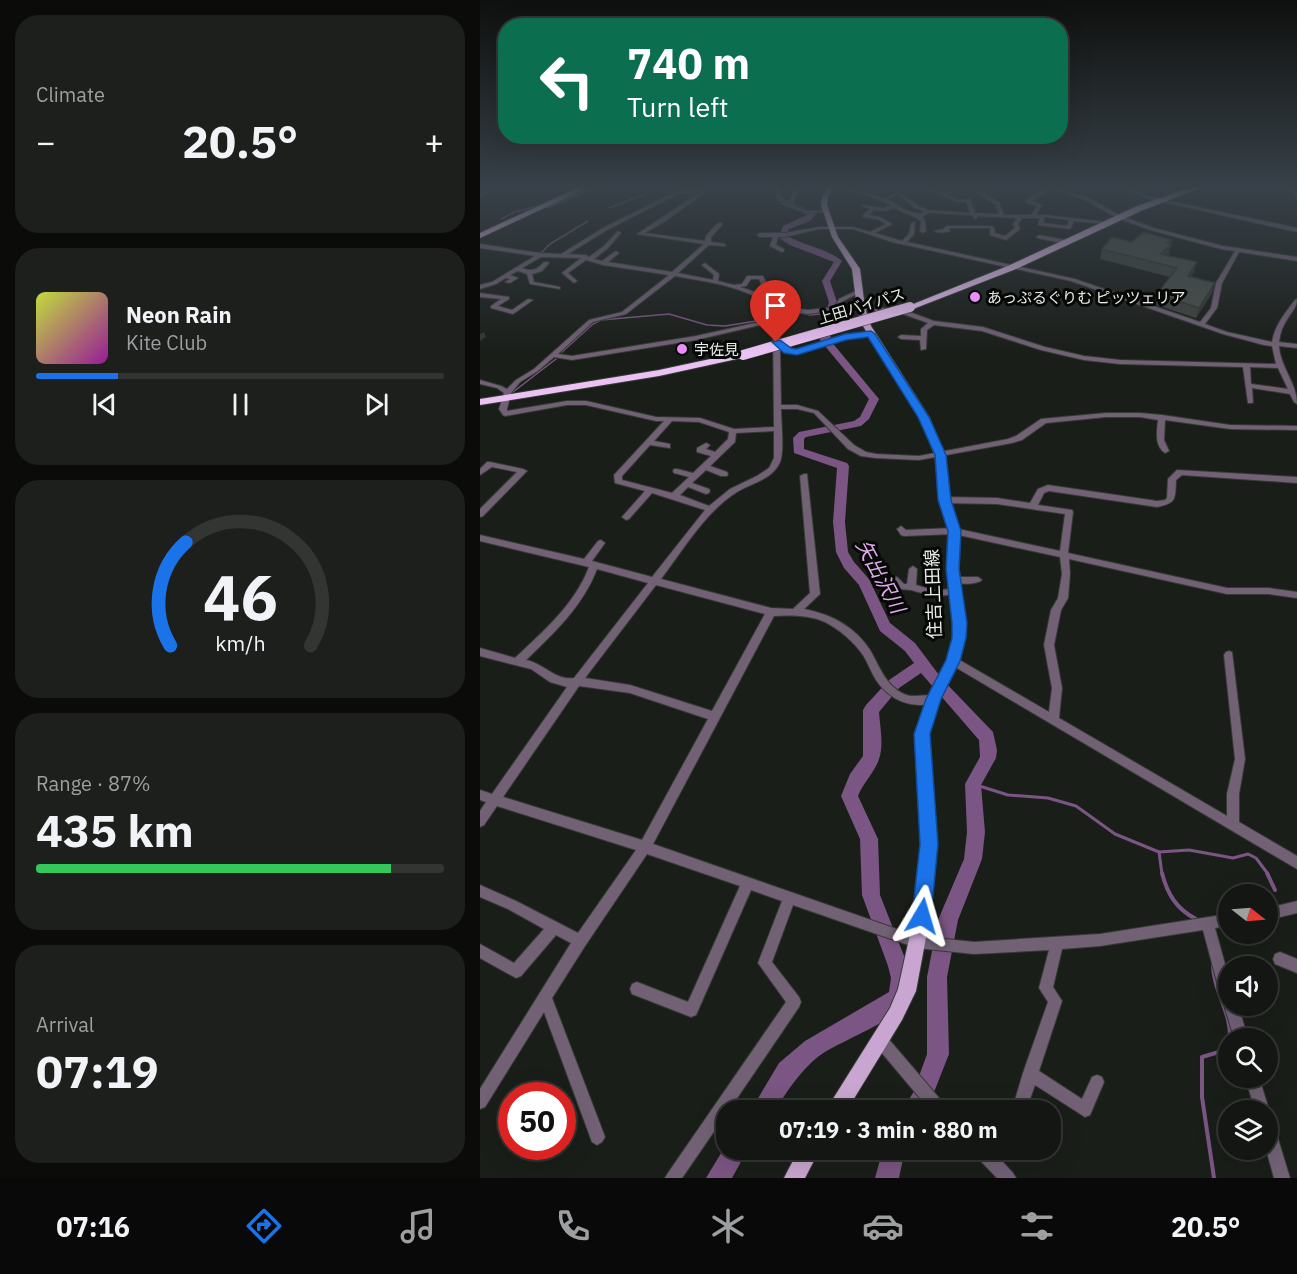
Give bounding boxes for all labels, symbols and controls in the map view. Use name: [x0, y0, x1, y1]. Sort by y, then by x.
text: 740 m: [627, 36, 750, 91]
icon: left: [528, 42, 606, 120]
text: Climate: [36, 81, 105, 108]
text: Turn left: [627, 89, 728, 124]
text: 20.5°: [182, 112, 298, 170]
text: −: [36, 120, 56, 163]
text: +: [424, 120, 444, 163]
pin: [750, 280, 801, 342]
street label: 上田バイパス: [815, 284, 907, 328]
place label: あっぷるぐりむ ピッツェリア: [987, 288, 1186, 307]
icon: arrive: [759, 289, 792, 322]
marker: あっぷるぐりむ ピッツェリア: [968, 290, 982, 304]
text: Neon Rain: [126, 300, 232, 329]
text: Kite Club: [126, 329, 207, 356]
place label: 宇佐見: [694, 340, 739, 359]
marker: 宇佐見: [675, 342, 689, 356]
icon: previous: [88, 388, 121, 421]
icon: pause: [224, 388, 257, 421]
icon: next: [360, 388, 393, 421]
water label: 矢出沢川: [850, 534, 913, 619]
street label: 住吉上田線: [920, 549, 946, 639]
text: 46: [203, 556, 277, 637]
text: km/h: [215, 629, 265, 657]
text: Range · 87%: [36, 770, 151, 797]
text: 435 km: [36, 801, 194, 859]
position arrow: [890, 884, 954, 948]
north arrow: [1218, 884, 1278, 944]
map controls: [1218, 884, 1278, 1160]
button: sound: [1218, 956, 1278, 1016]
text: Arrival: [36, 1011, 94, 1038]
button: search: [1218, 1028, 1278, 1088]
text: 07:19: [36, 1042, 159, 1100]
speed limit sign: 50: [498, 1082, 576, 1160]
button: layers: [1218, 1100, 1278, 1160]
text: 07:19 · 3 min · 880 m: [779, 1115, 998, 1144]
icon: directions: [243, 1205, 285, 1247]
icon: music: [397, 1205, 439, 1247]
icon: phone: [552, 1205, 594, 1247]
icon: climate: [707, 1205, 749, 1247]
icon: car: [862, 1205, 904, 1247]
icon: filters: [1016, 1205, 1058, 1247]
text: 07:16: [56, 1209, 130, 1244]
text: 20.5°: [1171, 1209, 1241, 1244]

